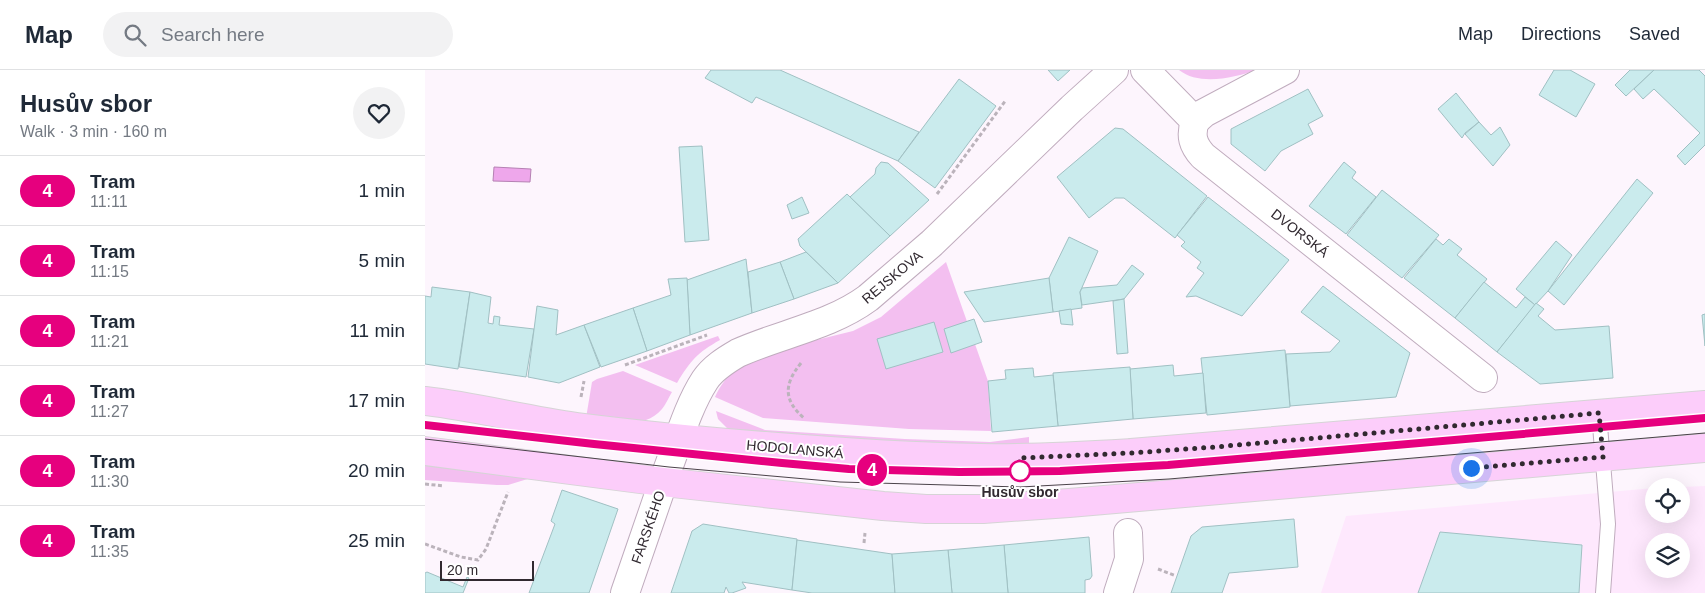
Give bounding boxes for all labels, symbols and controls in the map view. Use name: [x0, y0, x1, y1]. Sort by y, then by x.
search box: [103, 12, 453, 57]
text: Map: [25, 21, 73, 48]
icon: search: [121, 21, 149, 49]
text: Search here: [161, 24, 265, 45]
text: Map: [1458, 24, 1493, 44]
text: Directions: [1521, 24, 1601, 44]
text: Saved: [1629, 24, 1680, 44]
button: heart: [353, 87, 405, 139]
text: Husův sbor: [20, 90, 152, 117]
text: Walk · 3 min · 160 m: [20, 123, 167, 140]
text: Tram: [90, 171, 135, 192]
text: 1 min: [359, 180, 405, 201]
text: 4: [42, 181, 53, 201]
text: 11:11: [90, 193, 128, 210]
street label: DVORSKÁ: [1268, 206, 1332, 261]
text: Tram: [90, 241, 135, 262]
street label: REJSKOVA: [859, 247, 926, 307]
text: 5 min: [359, 250, 405, 271]
text: 4: [42, 251, 53, 271]
text: 11:15: [90, 263, 129, 280]
text: Tram: [90, 311, 135, 332]
text: 11 min: [349, 320, 405, 341]
text: 4: [42, 321, 53, 341]
text: 11:21: [90, 333, 129, 350]
text: Tram: [90, 381, 135, 402]
text: 17 min: [348, 390, 405, 411]
text: 4: [42, 391, 53, 411]
text: 11:27: [90, 403, 129, 420]
street label: HODOLANSKÁ: [746, 437, 845, 461]
text: Tram: [90, 451, 135, 472]
line badge: 4: [856, 454, 888, 486]
your location: [1459, 456, 1484, 481]
text: 20 min: [348, 460, 405, 481]
text: 4: [867, 460, 877, 480]
marker: Husův sbor: [1009, 460, 1031, 482]
text: 4: [42, 461, 53, 481]
text: 11:30: [90, 473, 129, 490]
map controls: [1645, 478, 1690, 578]
button: locate: [1645, 478, 1690, 523]
place label: Husův sbor: [981, 484, 1059, 500]
street label: FARSKÉHO: [628, 488, 668, 566]
text: Tram: [90, 521, 135, 542]
text: 25 min: [348, 530, 405, 551]
text: 4: [42, 531, 53, 551]
button: layers: [1645, 533, 1690, 578]
text: 11:35: [90, 543, 129, 560]
scale bar: [440, 558, 534, 581]
text: 20 m: [447, 562, 478, 578]

